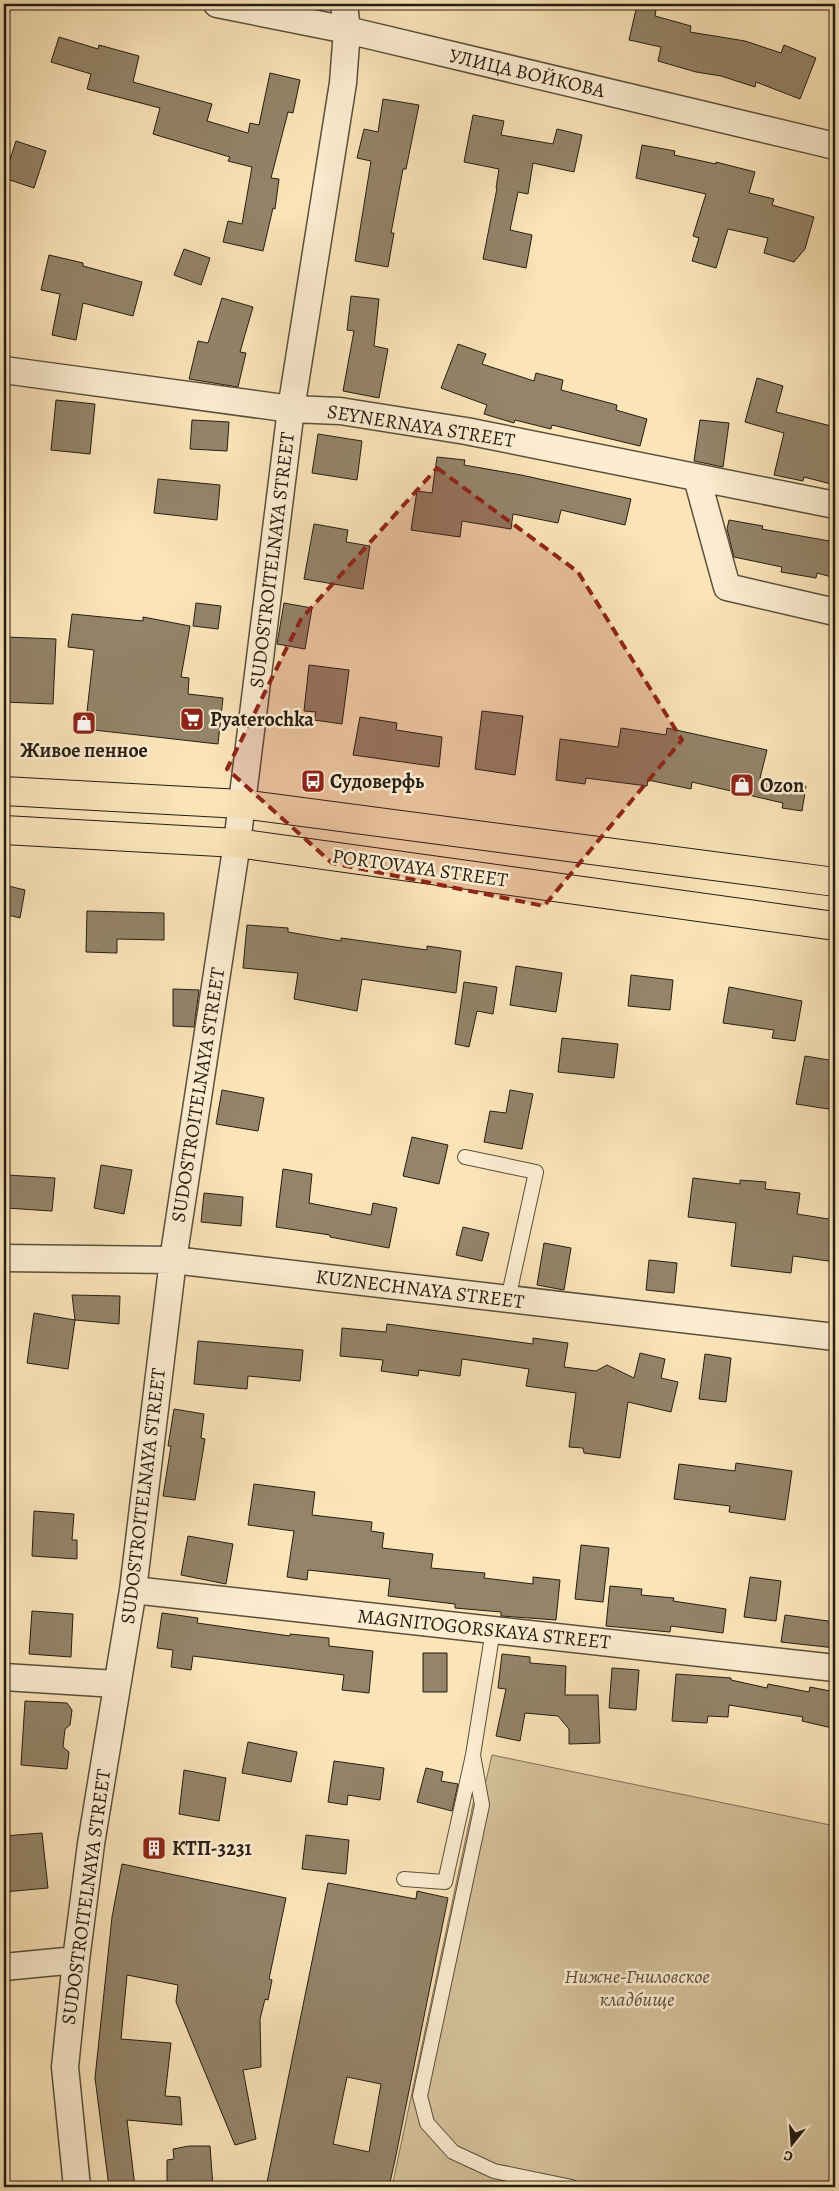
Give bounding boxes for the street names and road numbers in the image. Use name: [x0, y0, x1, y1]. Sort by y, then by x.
street label: УЛИЦА ВОЙКОВА: [446, 42, 608, 104]
street label: SEYNERNAYA STREET: [325, 398, 517, 454]
street label: SUDOSTROITELNAYA STREET: [243, 430, 301, 690]
street label: PORTOVAYA STREET: [330, 842, 510, 894]
street label: SUDOSTROITELNAYA STREET: [165, 966, 232, 1224]
street label: KUZNECHNAYA STREET: [314, 1263, 526, 1315]
street label: SUDOSTROITELNAYA STREET: [114, 1366, 172, 1626]
street label: MAGNITOGORSKAYA STREET: [356, 1602, 612, 1656]
street label: SUDOSTROITELNAYA STREET: [55, 1767, 117, 2027]

